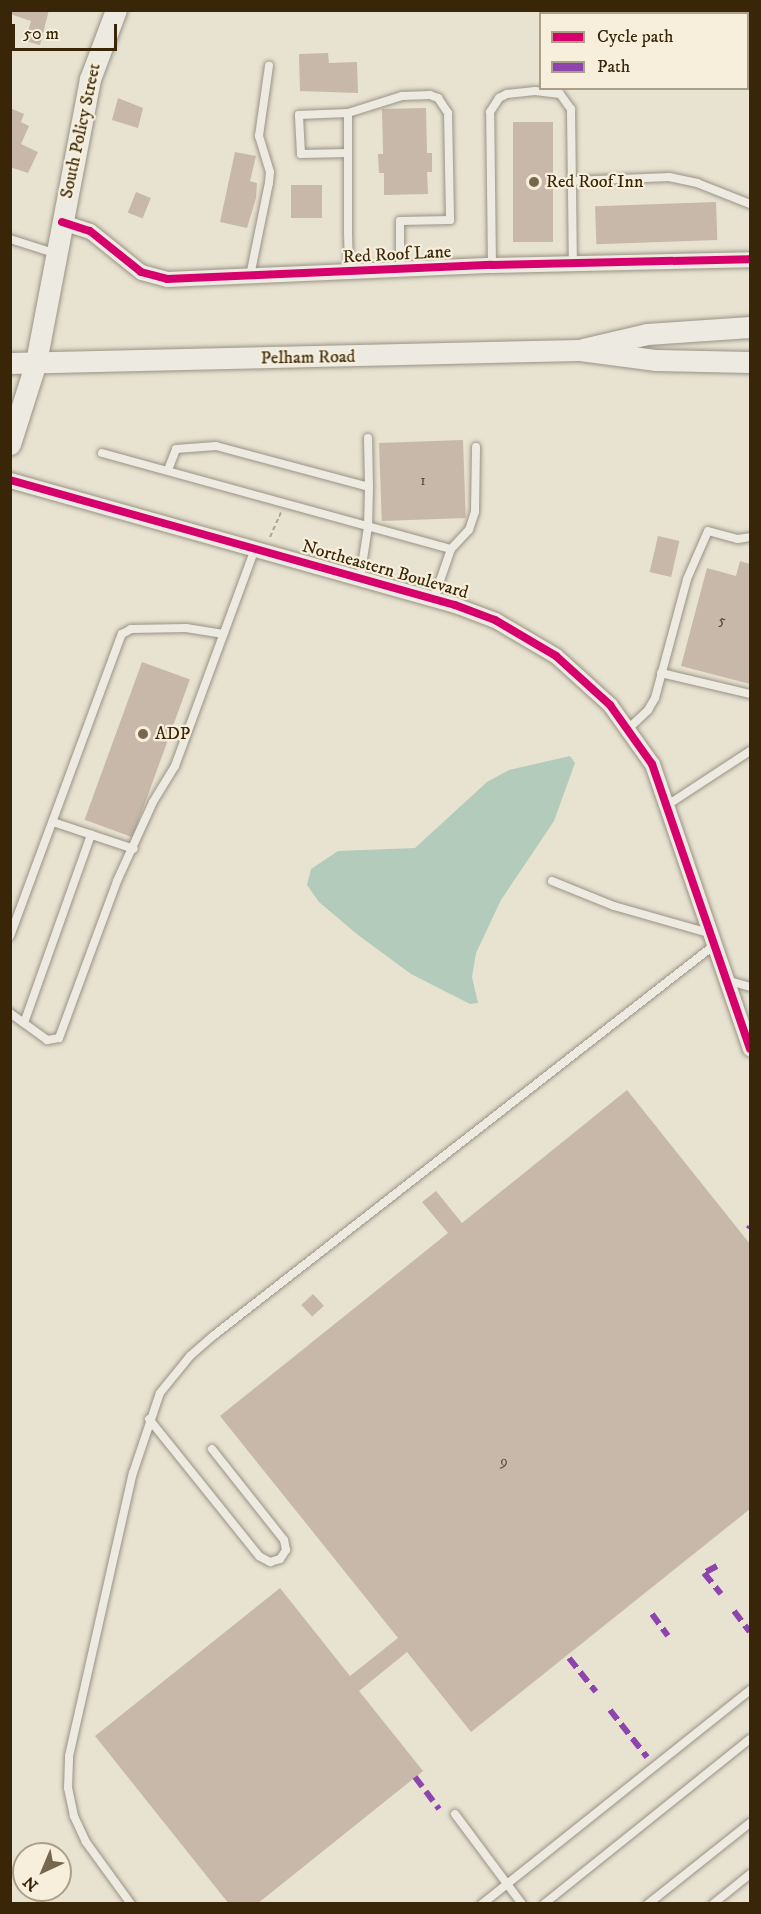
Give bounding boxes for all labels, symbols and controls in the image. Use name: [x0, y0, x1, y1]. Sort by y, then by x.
scale bar: [15, 12, 120, 50]
legend: [539, 12, 749, 90]
text: 50 m: [23, 23, 59, 45]
text: Cycle path: [597, 26, 674, 48]
text: Path: [597, 56, 630, 78]
street label: South Policy Street: [56, 61, 106, 201]
place label: Red Roof Inn: [546, 171, 643, 193]
marker: Red Roof Inn: [527, 175, 541, 189]
street label: Red Roof Lane: [342, 241, 452, 269]
street label: Pelham Road: [260, 346, 356, 370]
house number: 1: [420, 472, 426, 490]
street label: Northeastern Boulevard: [299, 536, 471, 604]
house number: 5: [718, 612, 726, 630]
place label: ADP: [155, 723, 190, 745]
marker: ADP: [136, 727, 150, 741]
house number: 9: [500, 1453, 508, 1471]
north arrow: [12, 1842, 72, 1902]
text: N: [19, 1872, 43, 1895]

